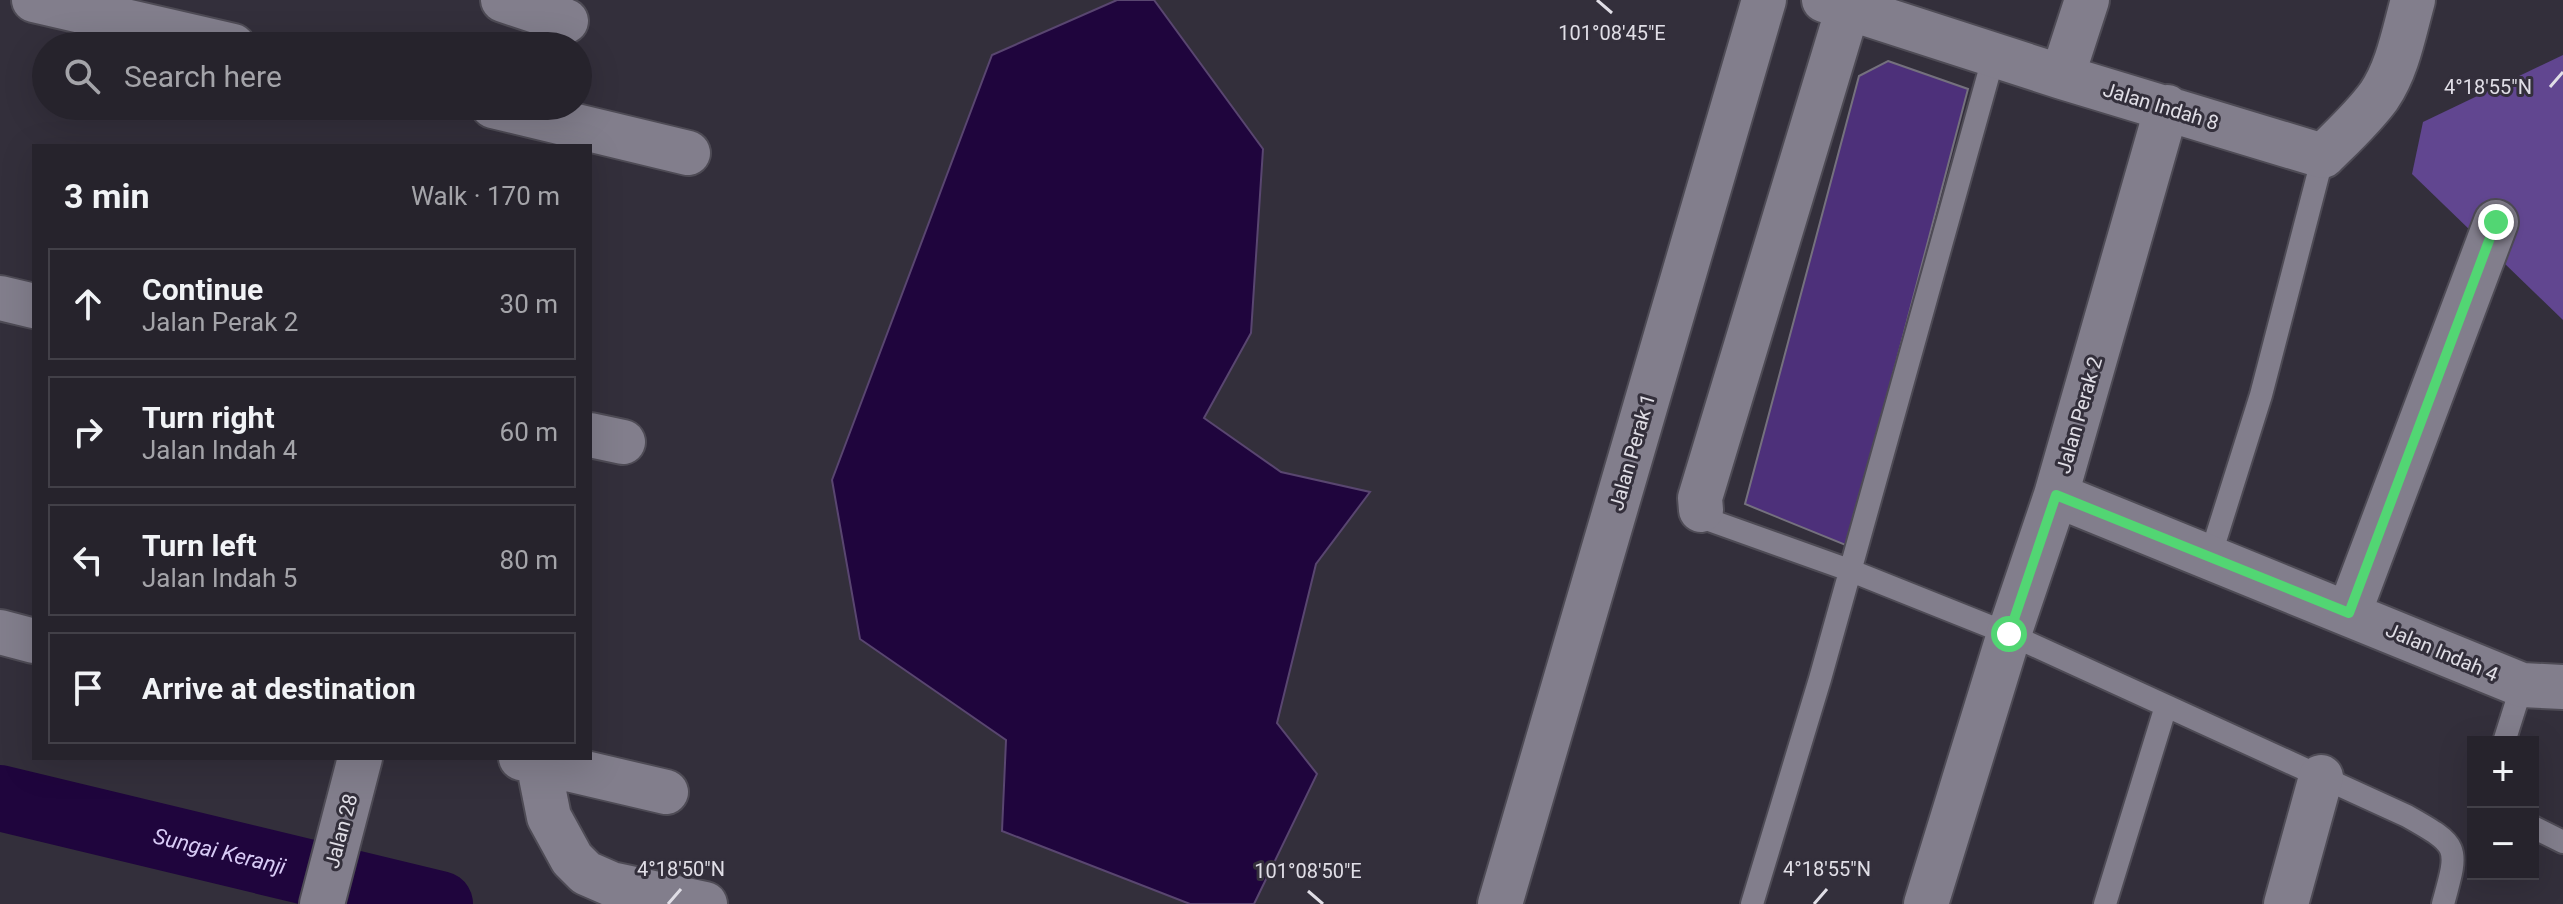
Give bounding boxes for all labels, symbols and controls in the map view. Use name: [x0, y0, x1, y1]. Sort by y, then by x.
text: 101°08'45"E: [1558, 21, 1666, 45]
search box: [32, 32, 592, 120]
icon: search: [60, 54, 104, 98]
text: Search here: [124, 59, 282, 94]
text: 4°18'55"N: [2444, 75, 2532, 99]
street label: Jalan Indah 8: [2100, 77, 2222, 135]
text: 3 min: [64, 176, 149, 216]
text: Walk · 170 m: [411, 181, 560, 211]
route end: [2478, 204, 2514, 240]
text: Continue: [142, 272, 263, 307]
icon: ahead: [66, 282, 110, 326]
text: 30 m: [500, 289, 558, 319]
text: Jalan Perak 2: [142, 307, 298, 337]
street label: Jalan Perak 2: [2051, 354, 2107, 476]
street label: Jalan Perak 1: [1604, 391, 1660, 513]
text: Turn right: [142, 400, 275, 435]
icon: right: [66, 410, 110, 454]
text: 60 m: [500, 417, 558, 447]
text: Jalan Indah 4: [142, 435, 297, 465]
text: Turn left: [142, 528, 257, 563]
icon: left: [66, 538, 110, 582]
text: 80 m: [500, 545, 558, 575]
text: Jalan Indah 5: [142, 563, 297, 593]
route start: [1991, 616, 2027, 652]
street label: Jalan Indah 4: [2382, 618, 2502, 686]
icon: arrive: [66, 666, 110, 710]
text: Arrive at destination: [142, 671, 416, 706]
map controls: [2467, 736, 2539, 880]
button: +: [2467, 736, 2539, 808]
street label: Jalan 28: [320, 791, 362, 871]
button: −: [2467, 808, 2539, 880]
water label: Sungai Keranji: [151, 823, 289, 880]
text: 4°18'50"N: [637, 857, 725, 881]
text: 4°18'55"N: [1783, 857, 1871, 881]
text: 101°08'50"E: [1254, 859, 1362, 883]

